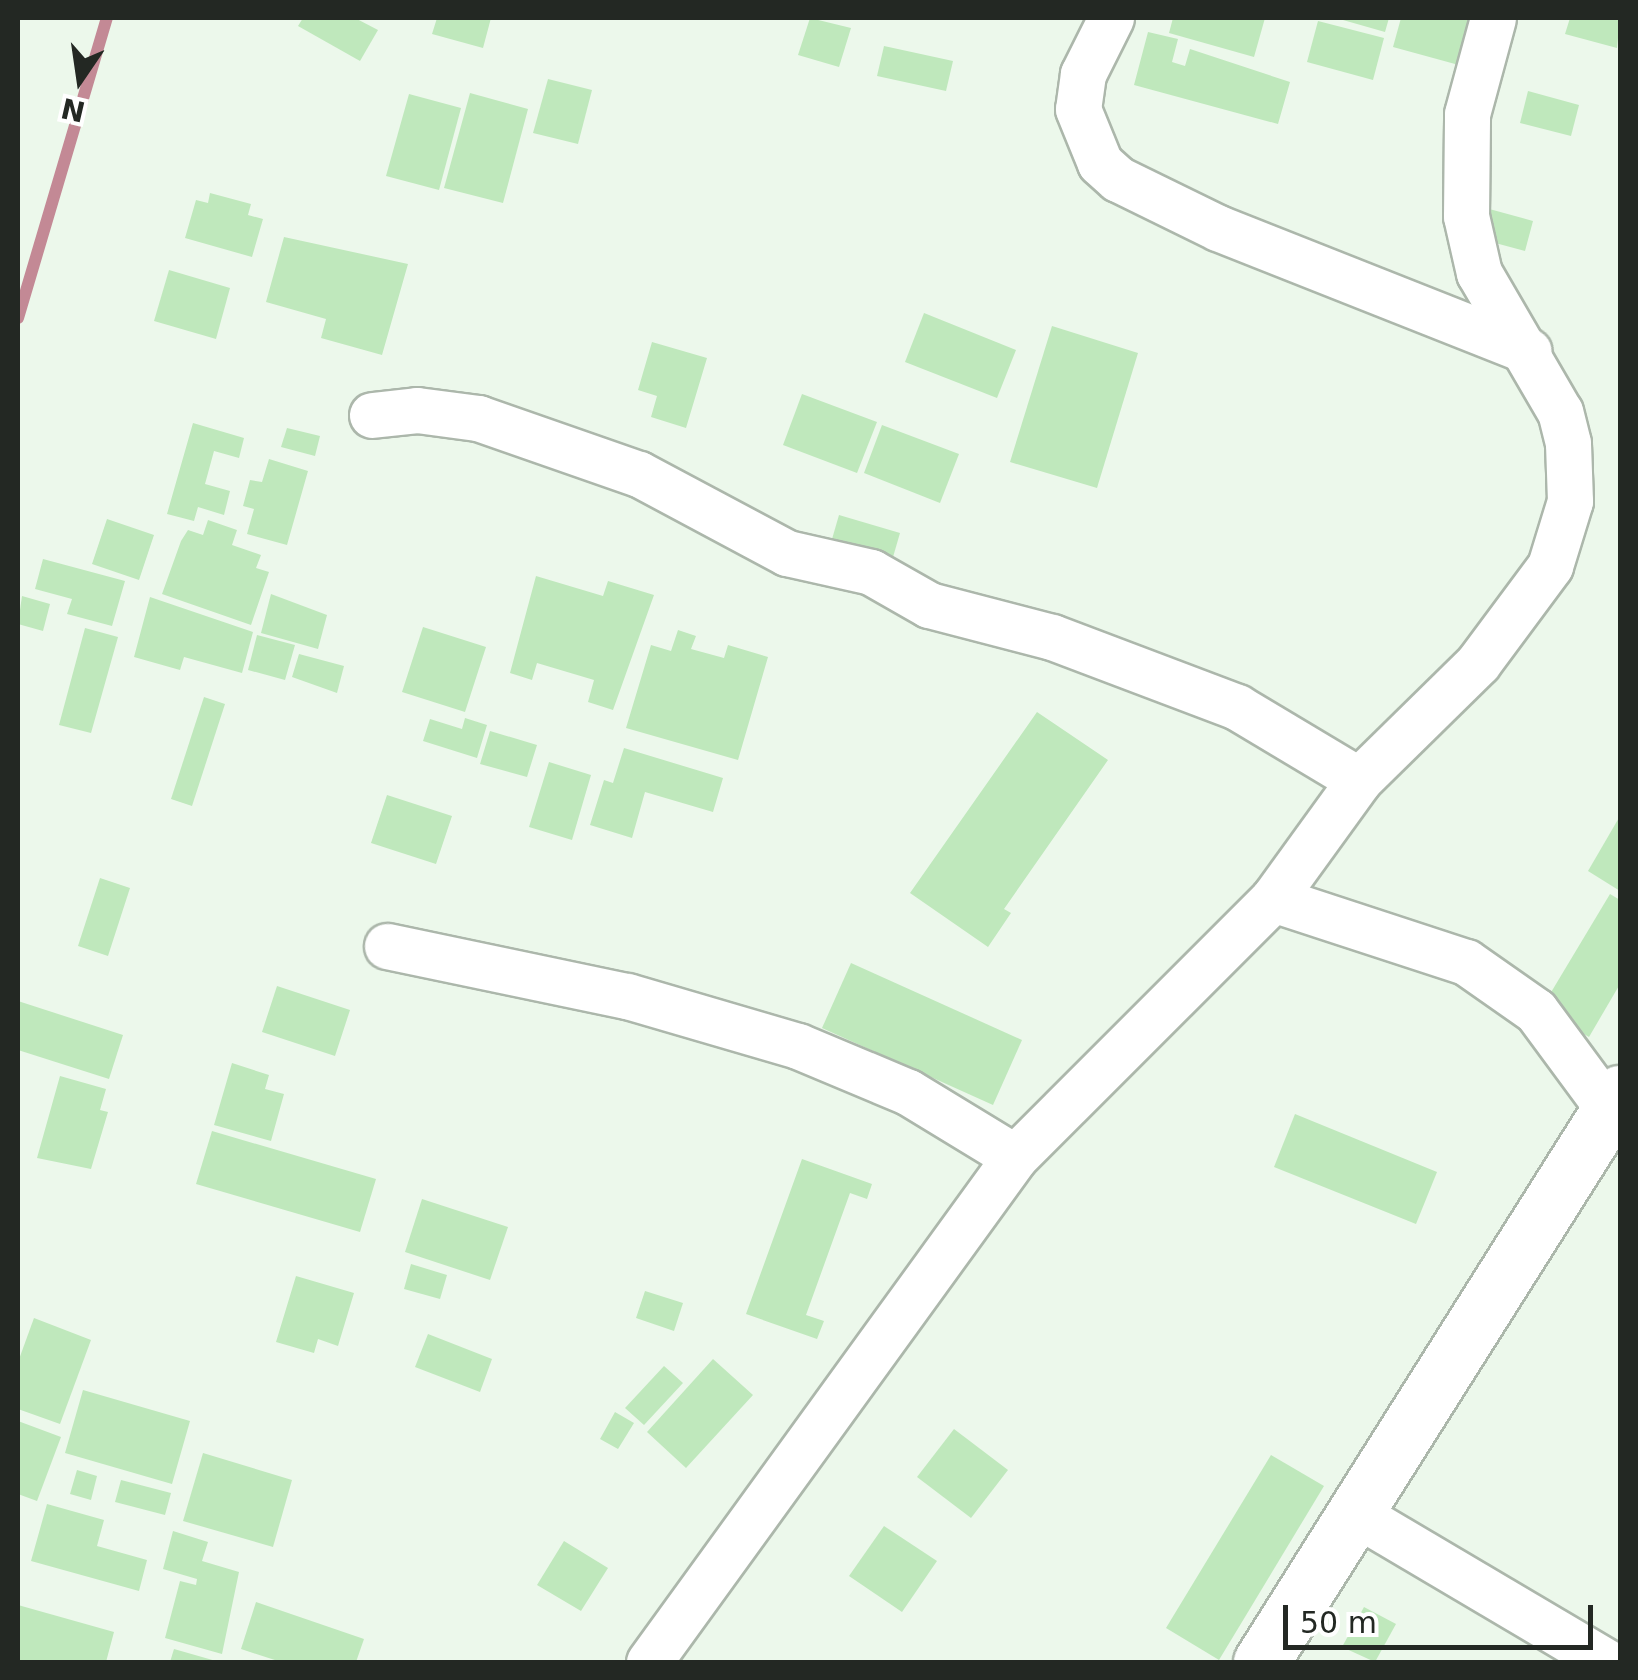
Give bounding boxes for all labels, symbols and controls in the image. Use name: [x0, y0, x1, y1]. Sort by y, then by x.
north arrow: [30, 30, 130, 130]
text: N: [58, 91, 88, 128]
scale bar: [1288, 1585, 1598, 1647]
text: 50 m: [1300, 1605, 1377, 1640]

